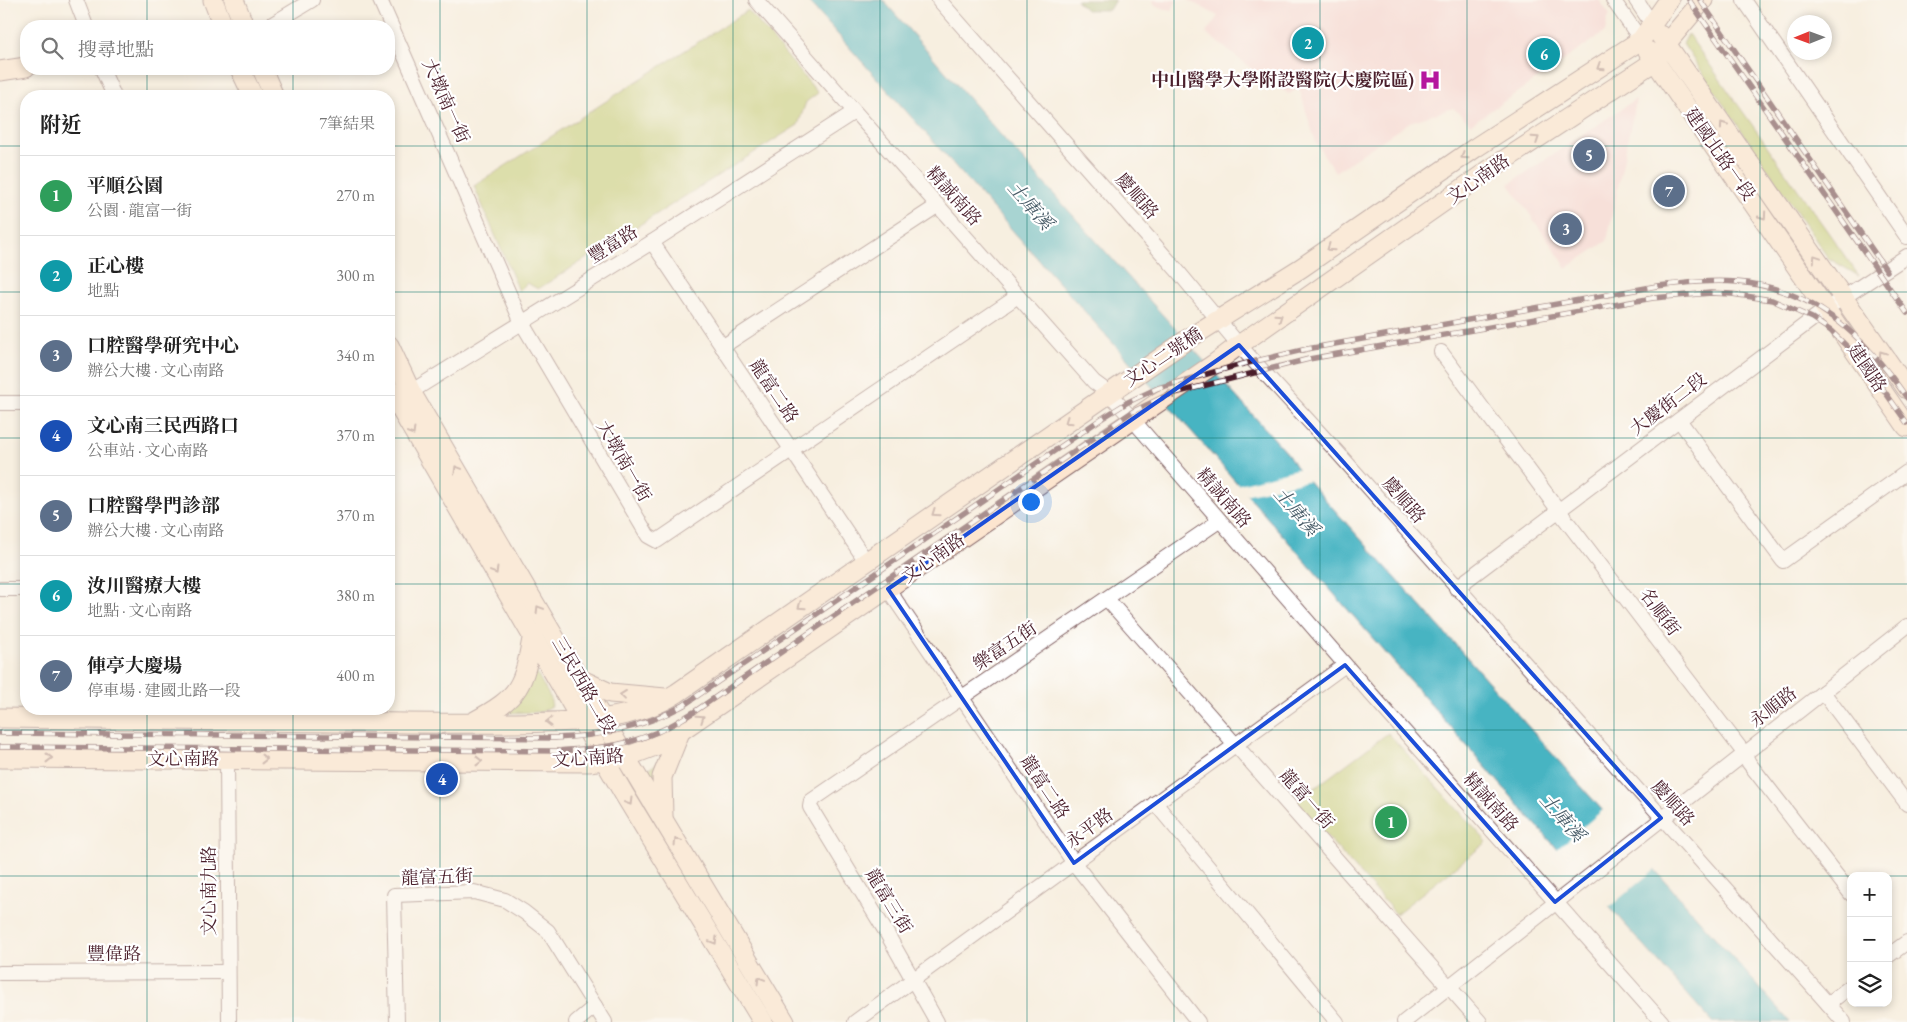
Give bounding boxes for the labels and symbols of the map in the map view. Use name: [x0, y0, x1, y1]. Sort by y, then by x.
north arrow: [1787, 15, 1832, 60]
pin: 2: [1292, 24, 1324, 62]
pin: 6: [1528, 35, 1560, 73]
street label: 大墩南一街: [418, 55, 475, 147]
one-way arrow: [1596, 60, 1605, 70]
hospital icon: 中山醫學大學附設醫院(大慶院區): [1417, 67, 1443, 93]
place label: 中山醫學大學附設醫院(大慶院區): [1151, 68, 1414, 91]
street label: 建國北路一段: [1680, 103, 1761, 205]
one-way arrow: [1720, 121, 1729, 131]
one-way arrow: [1531, 136, 1540, 146]
pin: 5: [1573, 136, 1605, 174]
street label: 文心南路: [1442, 149, 1514, 209]
one-way arrow: [1460, 150, 1470, 159]
street label: 精誠南路: [922, 161, 987, 230]
street label: 慶順路: [1111, 168, 1164, 224]
pin: 7: [1653, 172, 1685, 210]
water label: 土庫溪: [1002, 176, 1060, 237]
pin: 3: [1550, 210, 1582, 248]
one-way arrow: [1757, 210, 1766, 220]
street label: 豐富路: [584, 220, 642, 268]
one-way arrow: [1327, 242, 1336, 251]
one-way arrow: [1813, 254, 1822, 264]
one-way arrow: [1273, 314, 1283, 323]
street label: 文心二號橋: [1119, 322, 1206, 391]
street label: 建國路: [1843, 339, 1892, 397]
one-way arrow: [1879, 350, 1888, 360]
street label: 龍富二路: [745, 354, 804, 427]
street label: 大慶街二段: [1625, 367, 1711, 440]
one-way arrow: [1167, 390, 1177, 399]
one-way arrow: [1065, 415, 1074, 424]
street label: 大墩南一街: [592, 416, 657, 505]
one-way arrow: [406, 426, 416, 435]
street label: 精誠南路: [1192, 463, 1257, 532]
one-way arrow: [453, 466, 463, 475]
street label: 慶順路: [1378, 472, 1431, 528]
water label: 土庫溪: [1268, 482, 1326, 543]
your location: [1018, 489, 1044, 515]
one-way arrow: [931, 507, 940, 516]
street label: 文心南路: [897, 528, 969, 588]
one-way arrow: [489, 566, 499, 575]
street label: 名順街: [1635, 583, 1686, 640]
one-way arrow: [797, 600, 807, 609]
one-way arrow: [536, 606, 546, 615]
street label: 樂富五街: [968, 616, 1041, 675]
street label: 三民西路二段: [547, 632, 621, 737]
street label: 永順路: [1744, 681, 1801, 732]
one-way arrow: [618, 690, 626, 701]
one-way arrow: [695, 715, 704, 724]
one-way arrow: [544, 717, 552, 727]
street label: 文心南路: [551, 744, 625, 771]
street label: 文心南路: [147, 747, 219, 770]
street label: 龍富二路: [1016, 750, 1075, 823]
one-way arrow: [45, 753, 53, 763]
one-way arrow: [260, 754, 268, 764]
one-way arrow: [475, 756, 483, 766]
pin: 4: [426, 760, 458, 798]
street label: 龍富一街: [1275, 764, 1340, 833]
street label: 精誠南路: [1459, 767, 1524, 836]
street label: 慶順路: [1647, 775, 1700, 830]
water label: 土庫溪: [1534, 788, 1592, 849]
one-way arrow: [623, 797, 633, 806]
street label: 永平路: [1060, 802, 1117, 853]
pin: 1: [1375, 803, 1407, 841]
one-way arrow: [673, 837, 683, 846]
street label: 文心南九路: [197, 846, 220, 936]
street label: 龍富五街: [401, 864, 473, 889]
street label: 龍富三街: [861, 864, 918, 938]
one-way arrow: [707, 935, 717, 944]
street label: 豐偉路: [87, 942, 141, 965]
one-way arrow: [757, 977, 767, 986]

